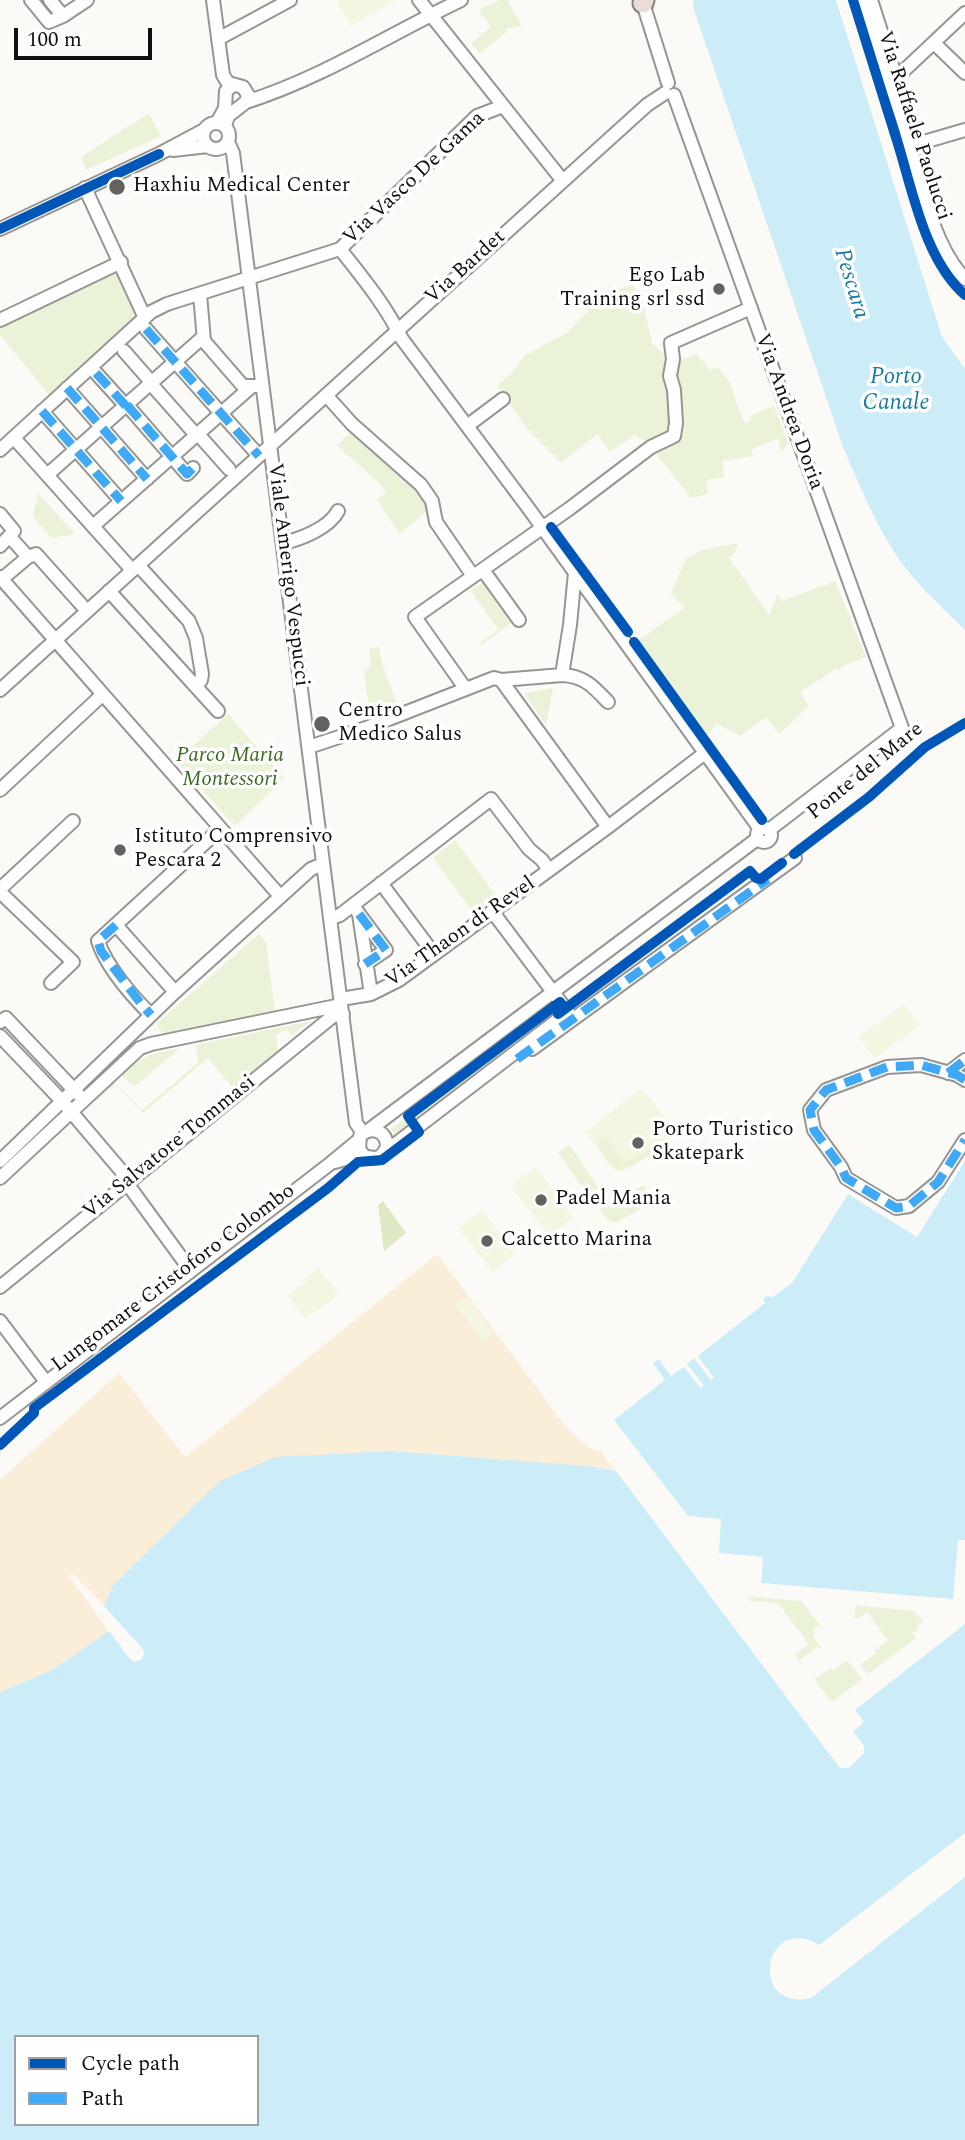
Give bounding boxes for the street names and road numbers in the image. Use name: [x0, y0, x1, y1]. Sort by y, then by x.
street label: Via Raffaele Paolucci: [871, 28, 955, 224]
street label: Via Vasco De Gama: [339, 107, 491, 251]
street label: Via Bardet: [421, 225, 511, 311]
street label: Via Andrea Doria: [748, 331, 828, 493]
street label: Viale Amerigo Vespucci: [261, 462, 313, 688]
street label: Ponte del Mare: [803, 718, 929, 826]
street label: Via Thaon di Revel: [381, 872, 541, 994]
street label: Via Salvatore Tommasi: [79, 1071, 261, 1225]
street label: Lungomare Cristoforo Colombo: [47, 1179, 301, 1379]

